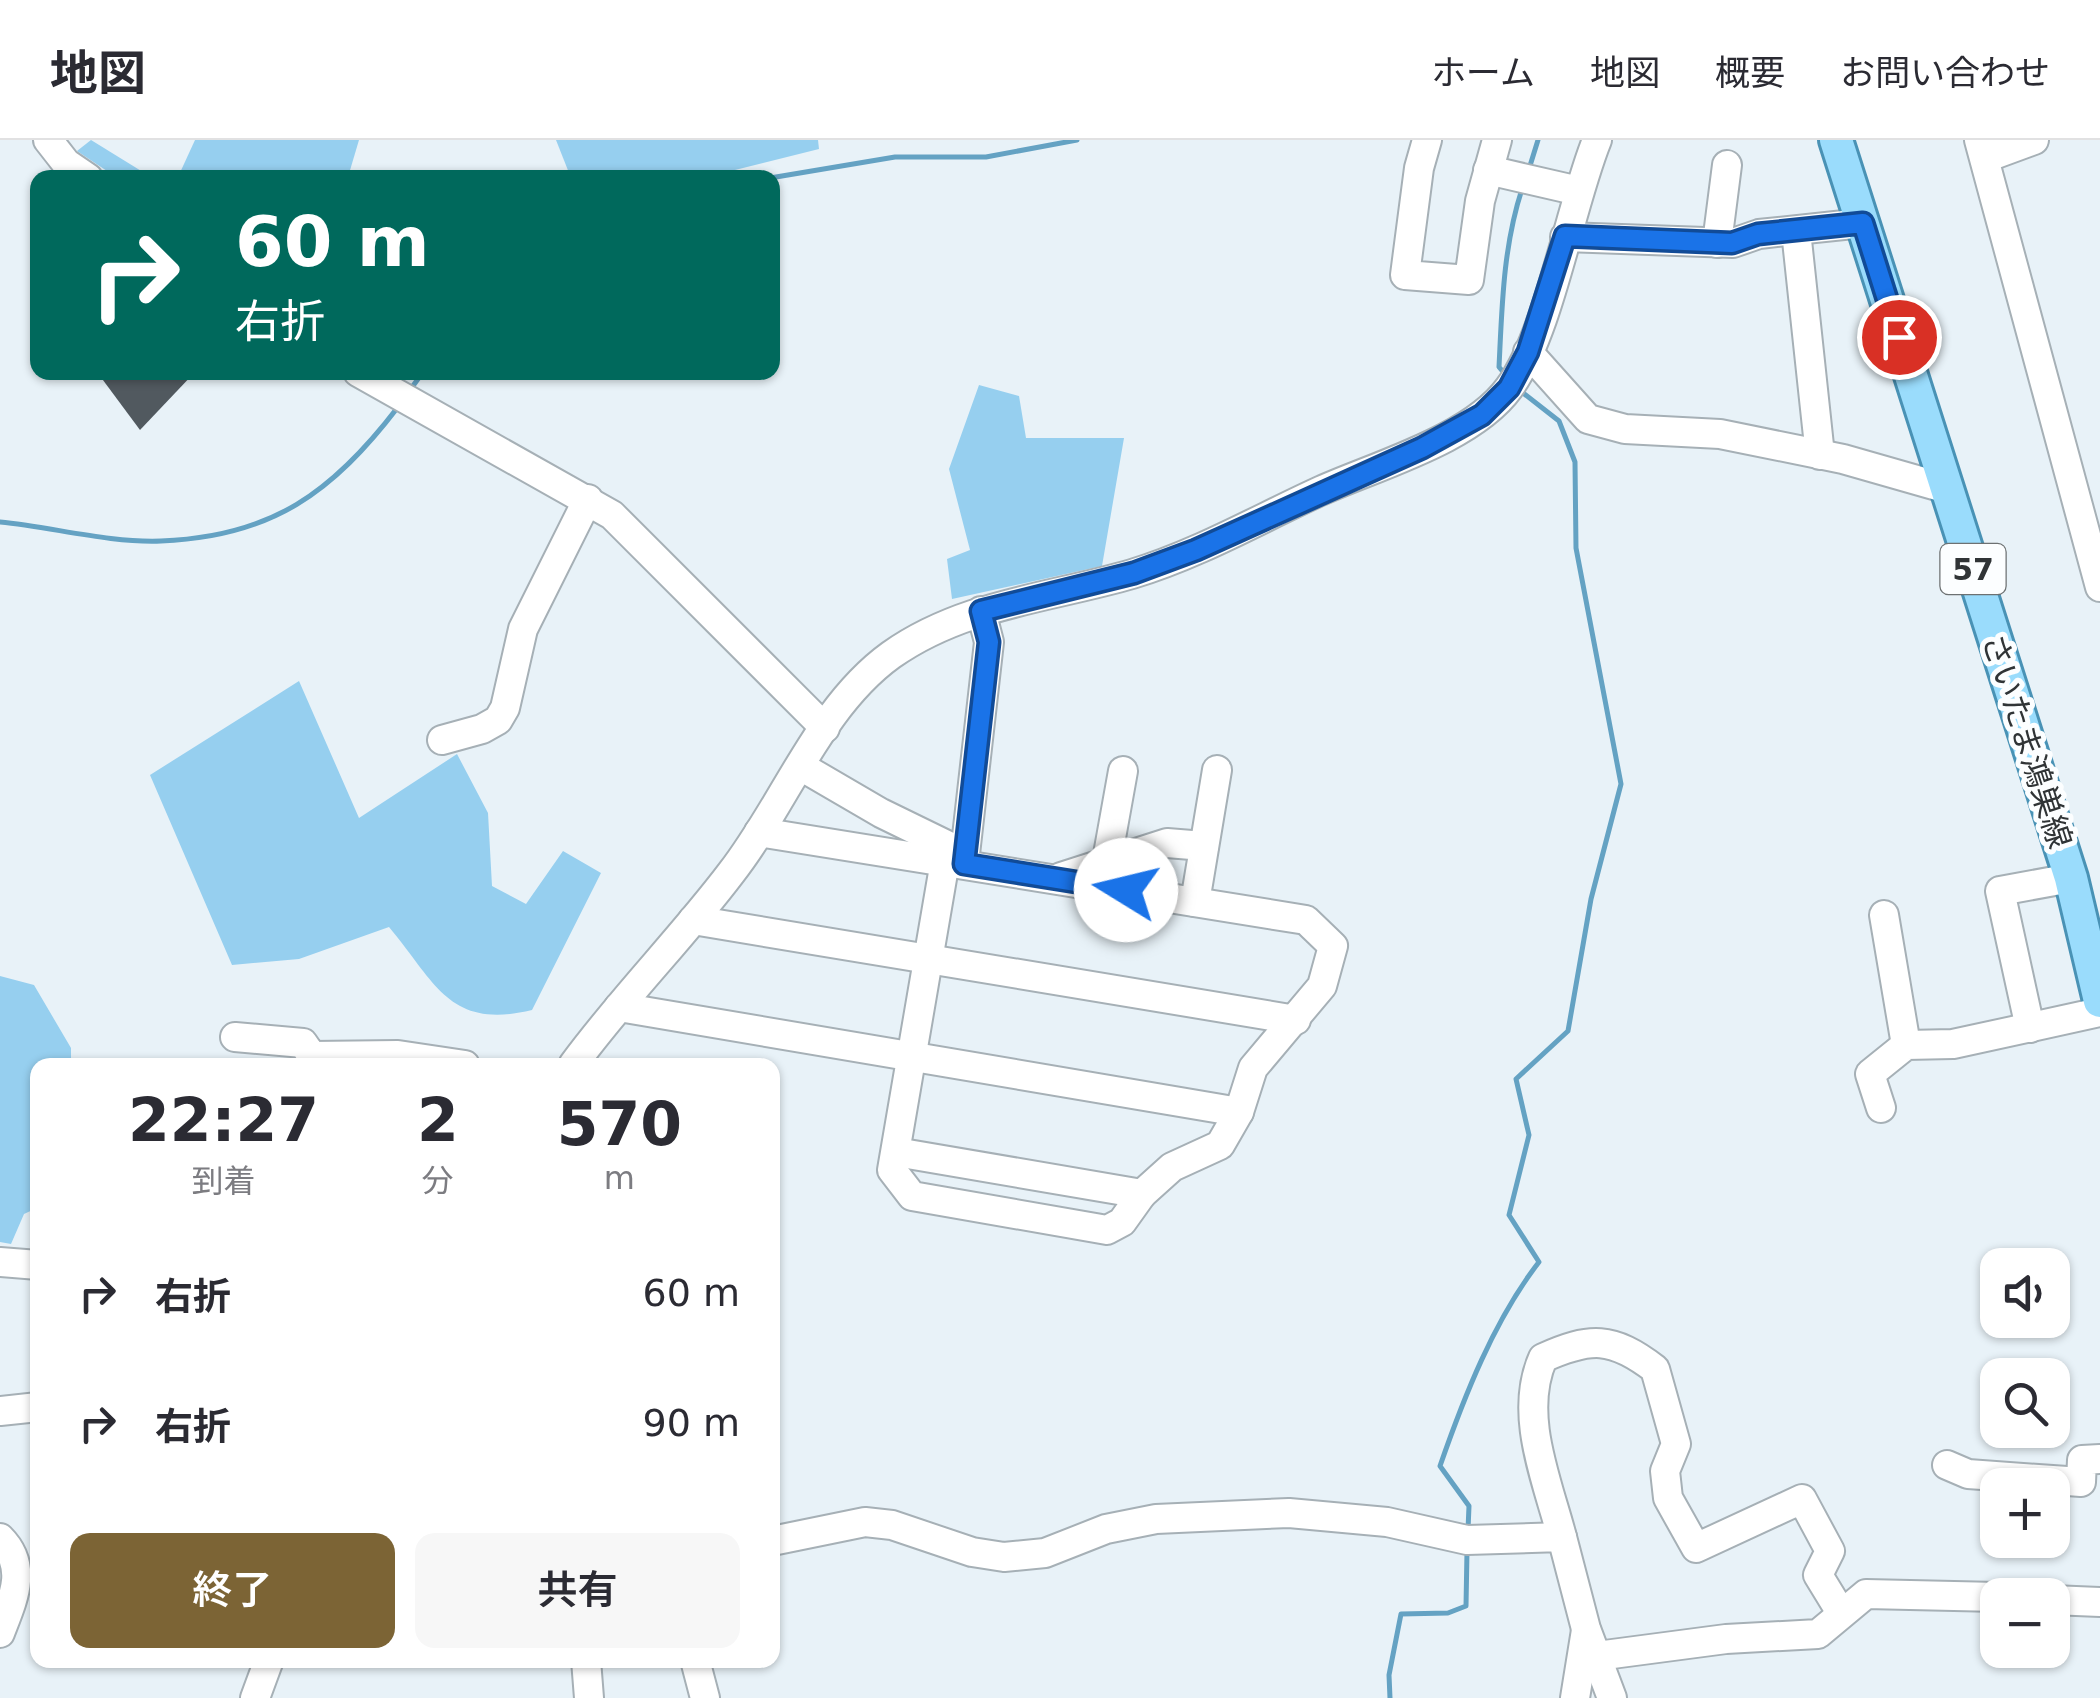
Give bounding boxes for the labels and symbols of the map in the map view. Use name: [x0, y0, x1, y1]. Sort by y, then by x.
pin: [1857, 295, 1942, 380]
road number: 57: [1940, 544, 2006, 594]
street label: さいたま鴻巣線: [1974, 629, 2080, 853]
position arrow: [1074, 838, 1178, 942]

